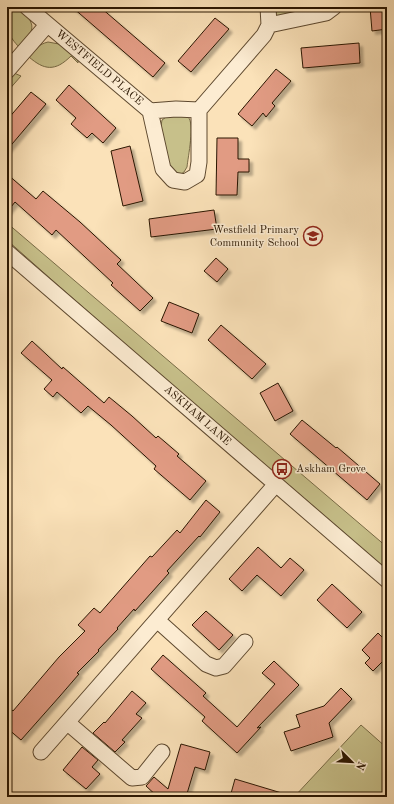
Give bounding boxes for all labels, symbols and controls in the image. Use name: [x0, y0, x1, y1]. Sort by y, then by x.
street label: WESTFIELD PLACE: [53, 28, 145, 108]
place label: Westfield Primary Community School: [210, 225, 299, 249]
school or university icon: Westfield Primary Community School: [302, 225, 324, 247]
street label: ASKHAM LANE: [161, 384, 233, 448]
bus stop icon: Askham Grove: [271, 458, 293, 480]
place label: Askham Grove: [296, 464, 366, 475]
north arrow: [332, 742, 372, 782]
text: N: [353, 759, 366, 772]

